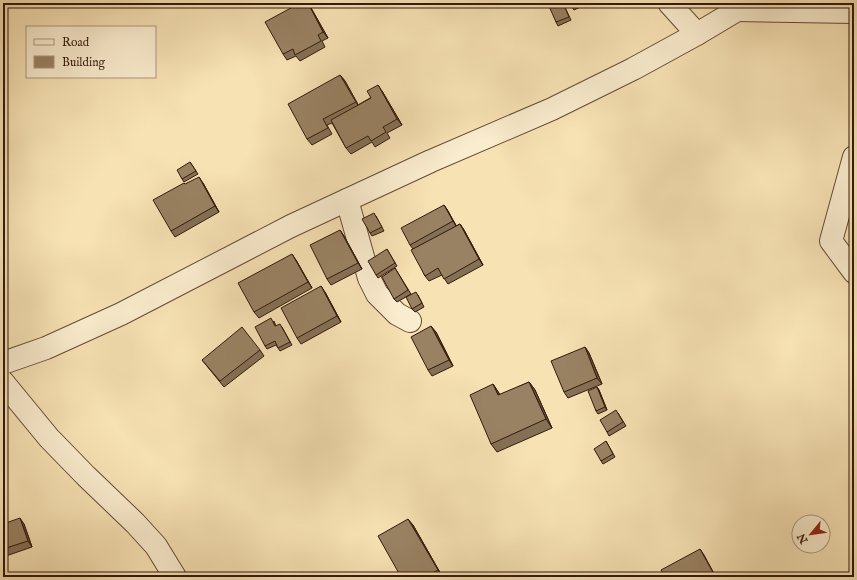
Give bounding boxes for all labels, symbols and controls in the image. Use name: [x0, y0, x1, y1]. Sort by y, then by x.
legend: [26, 26, 156, 78]
text: Road: [62, 35, 90, 50]
text: Building: [62, 55, 106, 70]
north arrow: [791, 514, 831, 554]
text: N: [794, 530, 812, 547]

